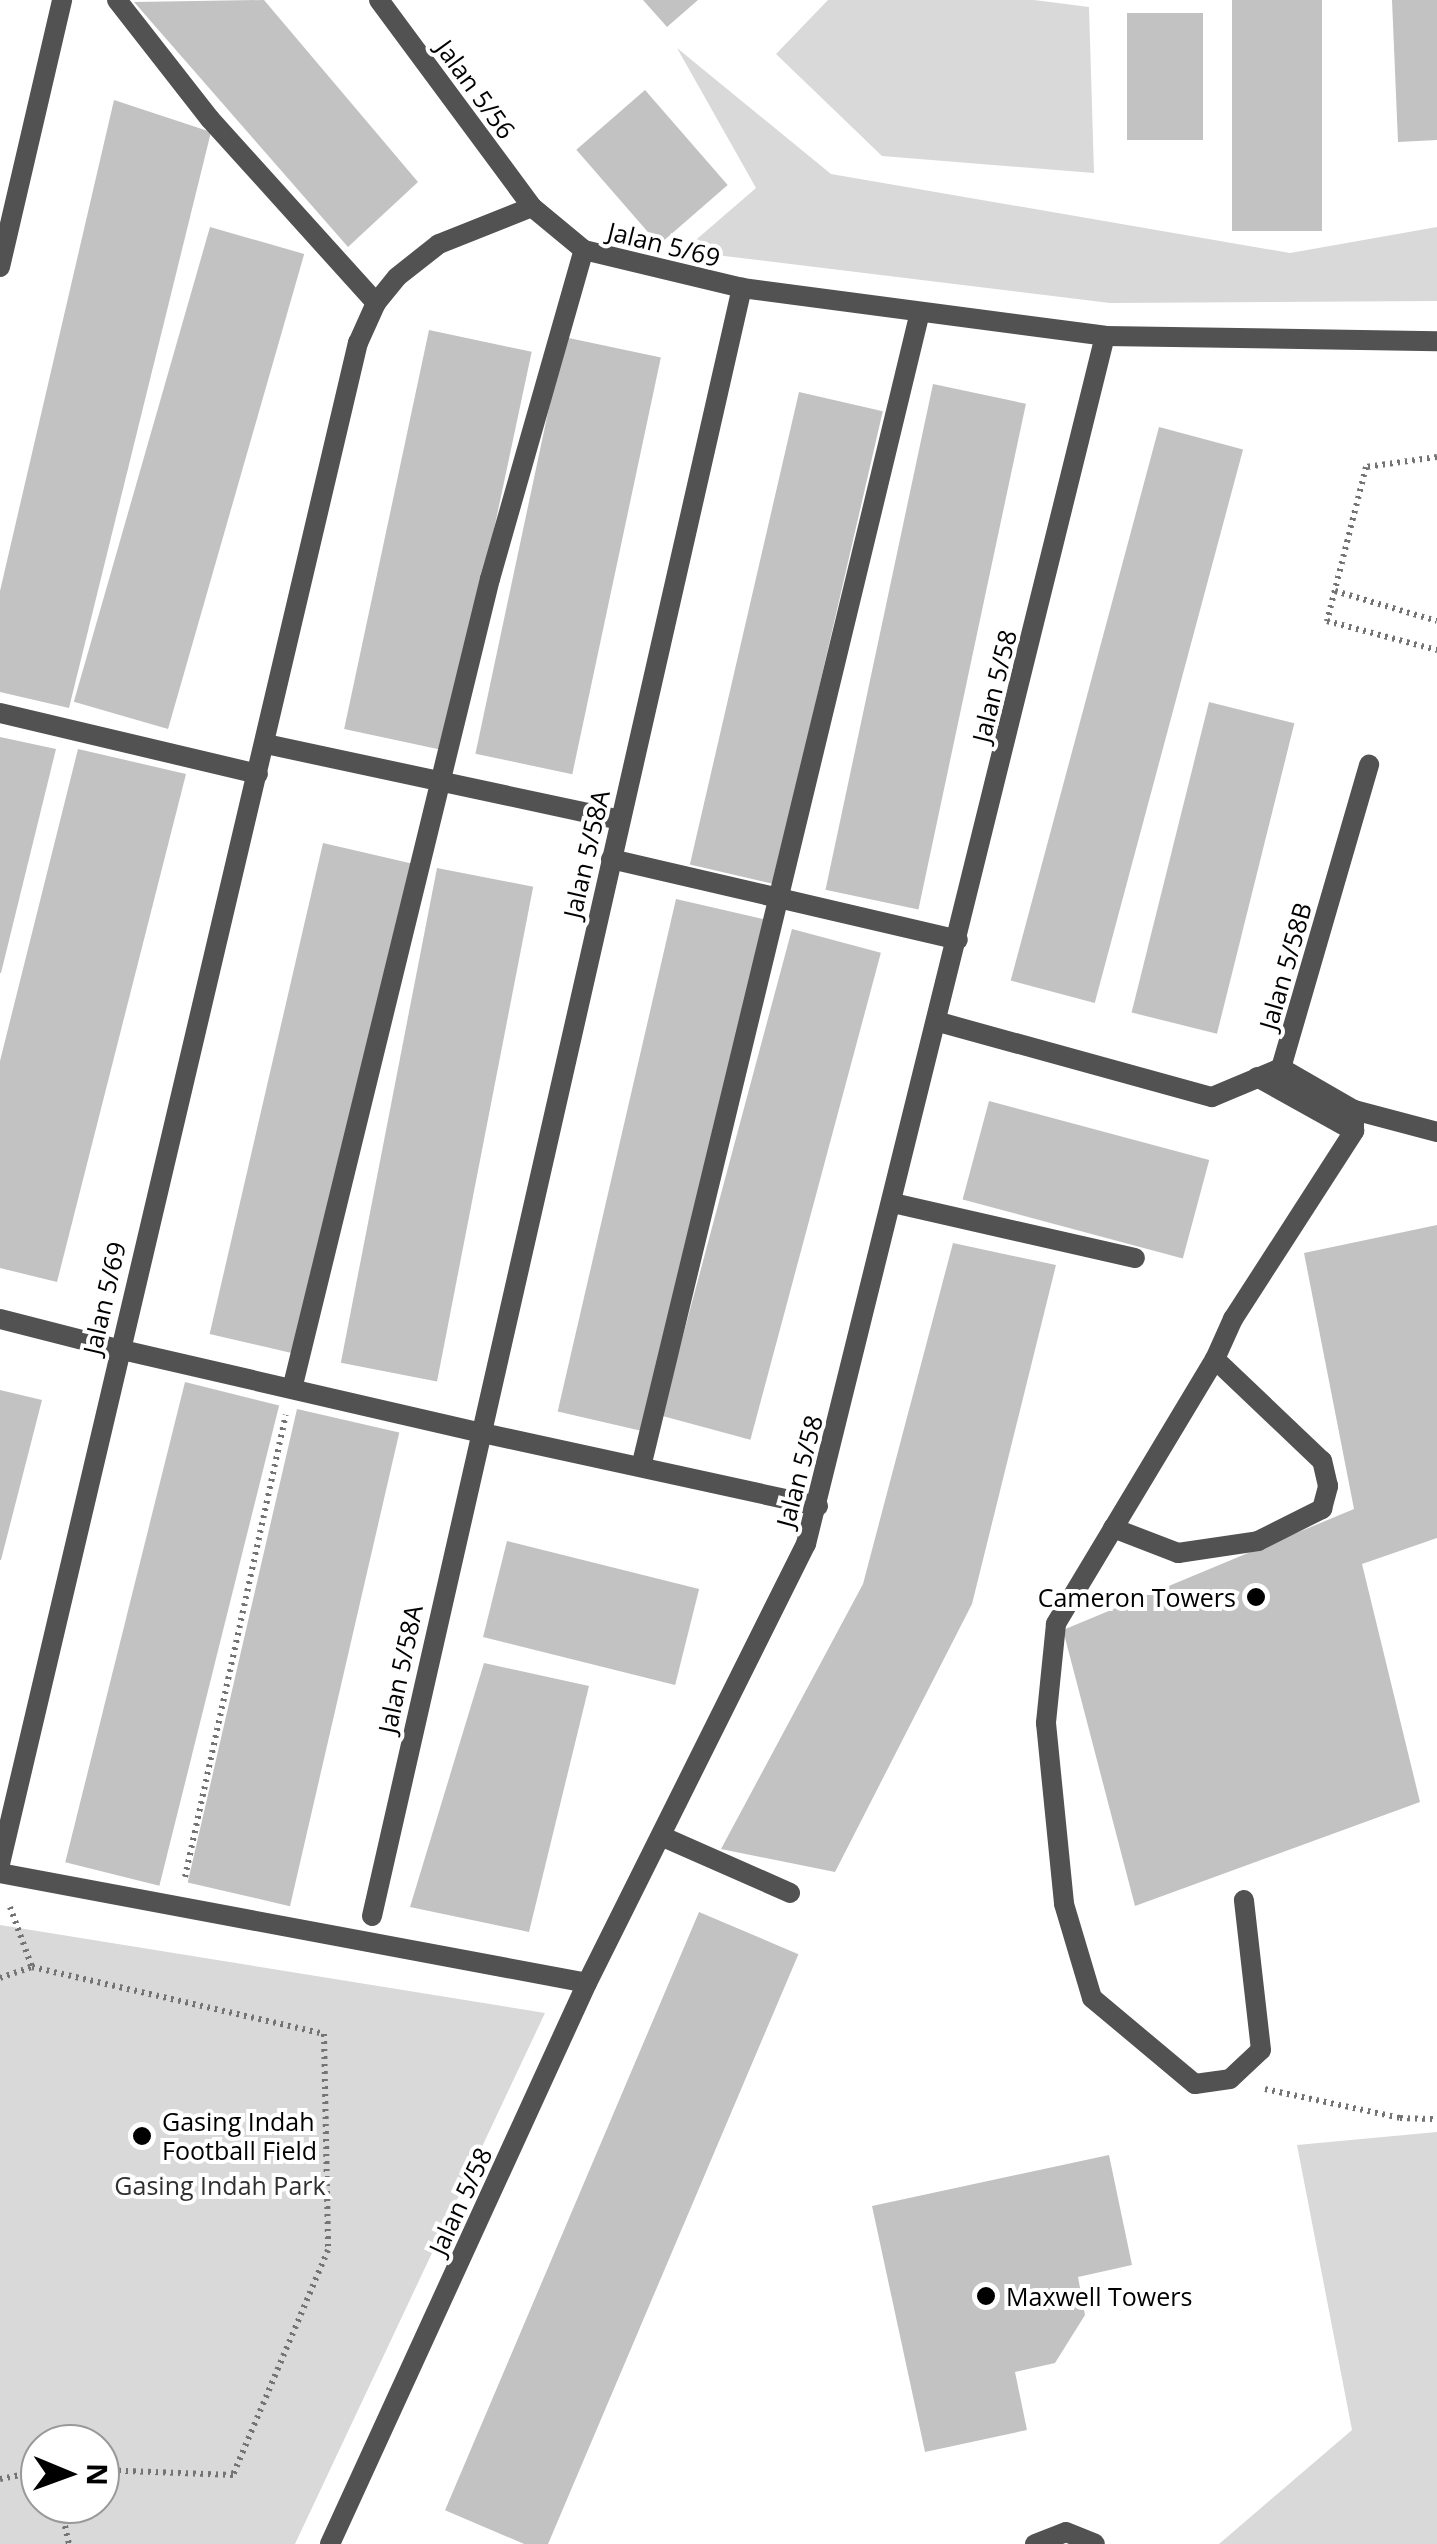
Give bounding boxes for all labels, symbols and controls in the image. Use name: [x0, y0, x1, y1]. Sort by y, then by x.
street label: Jalan 5/56: [430, 34, 522, 144]
street label: Jalan 5/69: [605, 216, 723, 272]
street label: Jalan 5/58: [966, 627, 1022, 745]
street label: Jalan 5/58A: [557, 787, 615, 921]
street label: Jalan 5/58B: [1253, 899, 1317, 1033]
street label: Jalan 5/69: [76, 1239, 132, 1357]
street label: Jalan 5/58: [770, 1412, 828, 1530]
place label: Cameron Towers: [1038, 1582, 1236, 1612]
marker: Cameron Towers: [1245, 1586, 1267, 1608]
street label: Jalan 5/58A: [372, 1602, 428, 1736]
place label: Gasing Indah Football Field: [162, 2107, 317, 2166]
marker: Gasing Indah Football Field: [131, 2125, 153, 2147]
street label: Jalan 5/58: [422, 2143, 498, 2259]
park label: Gasing Indah Park: [114, 2170, 326, 2200]
place label: Maxwell Towers: [1006, 2281, 1192, 2311]
marker: Maxwell Towers: [975, 2285, 997, 2307]
north arrow: [20, 2424, 120, 2524]
text: N: [79, 2463, 117, 2486]

